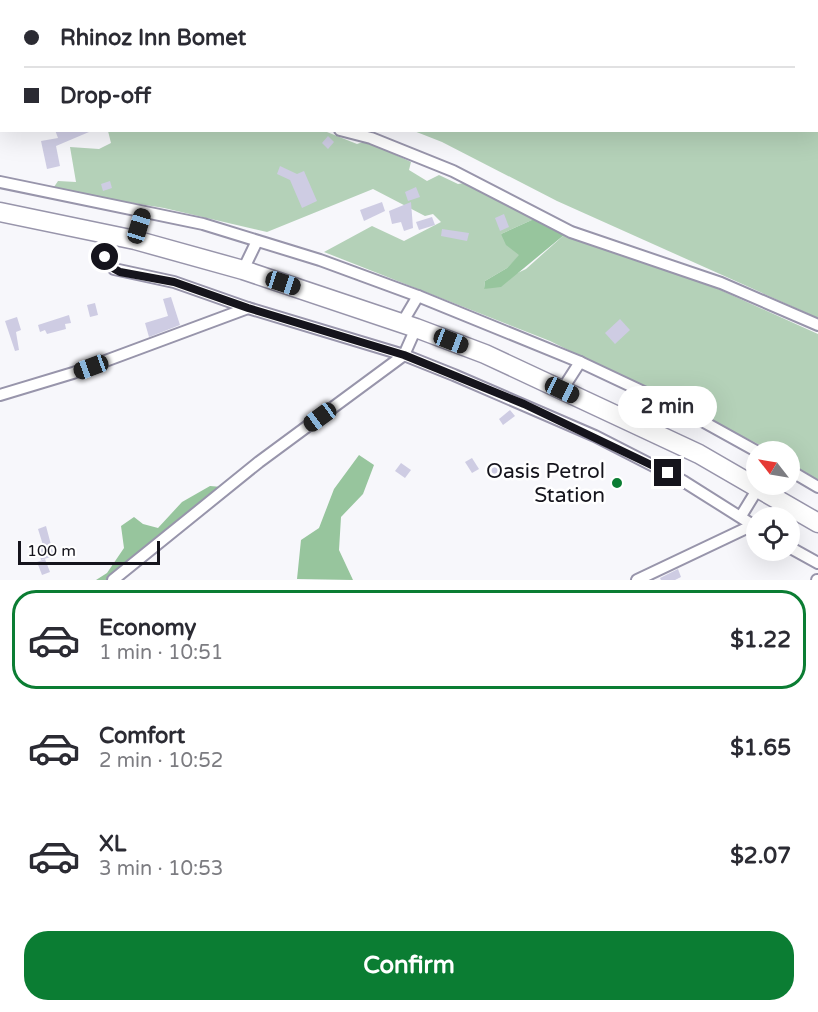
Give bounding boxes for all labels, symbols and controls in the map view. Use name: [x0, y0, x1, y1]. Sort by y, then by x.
text: Rhinoz Inn Bomet: [60, 25, 246, 51]
text: Drop-off: [60, 83, 151, 109]
car: [125, 206, 153, 246]
route start: [91, 243, 118, 270]
car: [263, 269, 303, 297]
car: [431, 326, 471, 356]
car: [71, 352, 111, 382]
car: [542, 374, 582, 406]
callout: 2 min: [618, 386, 718, 428]
text: 2 min: [641, 395, 694, 419]
car: [300, 399, 340, 435]
north arrow: [746, 441, 800, 495]
map controls: [746, 441, 800, 561]
place label: Oasis Petrol Station: [486, 459, 605, 508]
route end: [654, 459, 681, 486]
marker: Oasis Petrol Station: [610, 476, 624, 490]
button: locate: [746, 507, 800, 561]
scale bar: [18, 538, 160, 566]
text: 100 m: [27, 541, 76, 561]
icon: car: [27, 613, 81, 667]
text: Economy: [99, 615, 196, 641]
text: $1.22: [730, 627, 791, 653]
text: 1 min · 10:51: [99, 641, 223, 665]
icon: car: [27, 721, 81, 775]
text: Comfort: [99, 723, 185, 749]
text: $1.65: [730, 735, 791, 761]
text: 2 min · 10:52: [99, 749, 223, 773]
icon: car: [27, 829, 81, 883]
text: XL: [99, 831, 126, 857]
text: $2.07: [730, 843, 791, 869]
text: 3 min · 10:53: [99, 857, 223, 881]
button: Confirm: [24, 931, 794, 1000]

